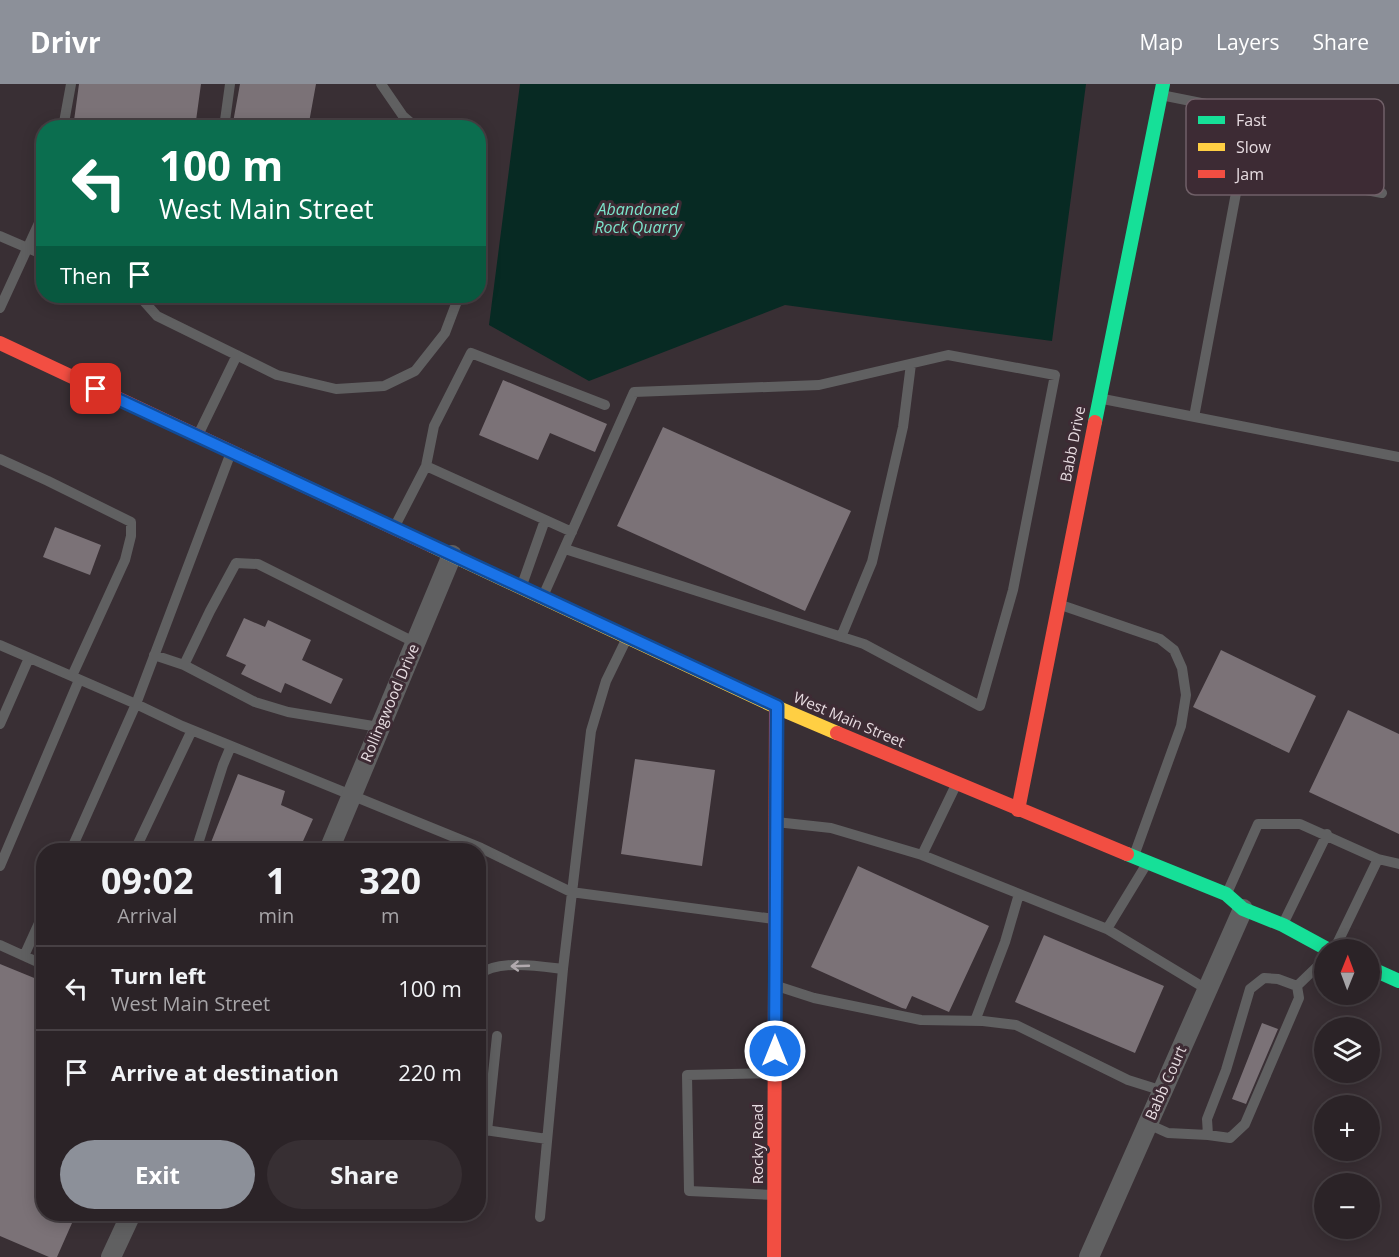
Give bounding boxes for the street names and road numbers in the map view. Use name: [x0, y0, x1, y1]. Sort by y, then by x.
street label: Babb Drive: [1055, 404, 1089, 484]
street label: Rollingwood Drive: [355, 641, 423, 765]
street label: West Main Street: [791, 687, 908, 752]
street label: Babb Court: [1140, 1042, 1190, 1123]
street label: Rocky Road: [747, 1104, 767, 1184]

